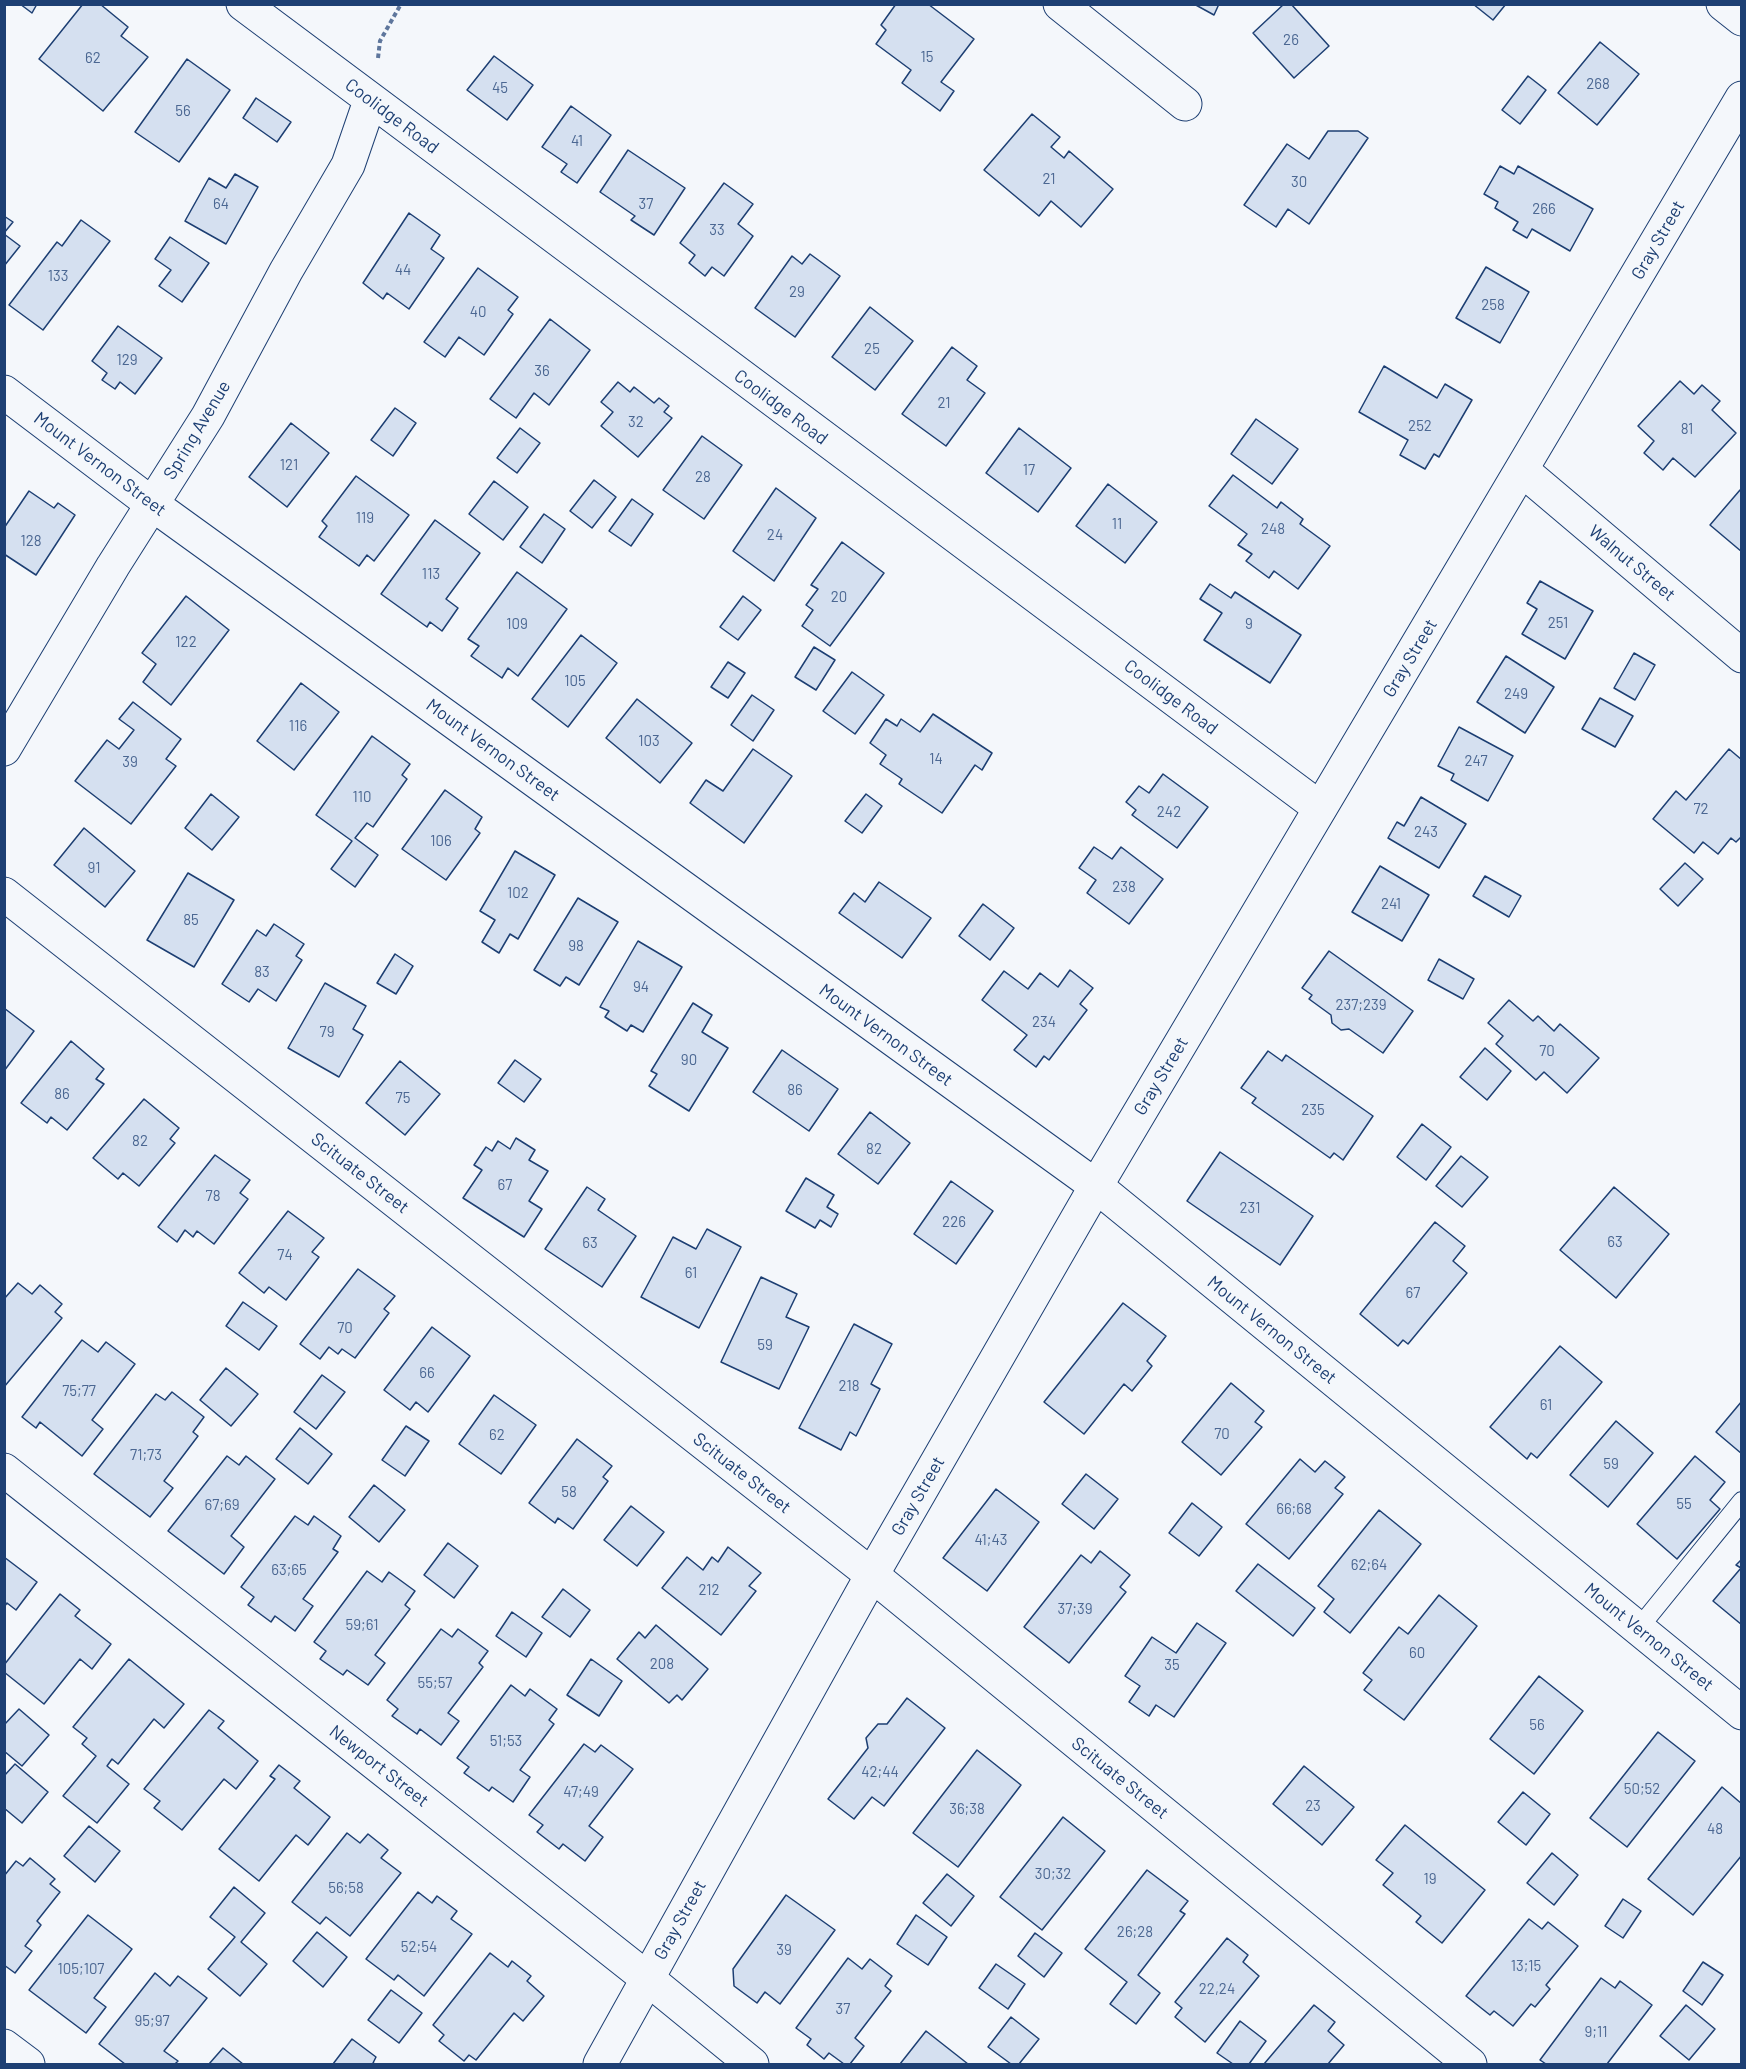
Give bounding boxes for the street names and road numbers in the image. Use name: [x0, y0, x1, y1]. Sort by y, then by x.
street label: Coolidge Road: [341, 74, 443, 158]
street label: Gray Street: [1627, 197, 1689, 283]
street label: Coolidge Road: [730, 365, 832, 449]
street label: Spring Avenue: [159, 377, 235, 483]
street label: Mount Vernon Street: [30, 407, 170, 521]
street label: Walnut Street: [1584, 520, 1680, 606]
street label: Gray Street: [1378, 615, 1442, 701]
street label: Coolidge Road: [1120, 655, 1222, 739]
street label: Mount Vernon Street: [422, 694, 564, 806]
street label: Mount Vernon Street: [815, 979, 957, 1091]
street label: Gray Street: [1129, 1033, 1193, 1119]
street label: Scituate Street: [307, 1128, 413, 1218]
street label: Mount Vernon Street: [1203, 1271, 1341, 1389]
street label: Scituate Street: [689, 1428, 795, 1518]
street label: Gray Street: [887, 1453, 949, 1539]
street label: Mount Vernon Street: [1580, 1578, 1718, 1696]
street label: Newport Street: [325, 1720, 433, 1812]
street label: Scituate Street: [1067, 1732, 1173, 1824]
street label: Gray Street: [649, 1876, 711, 1964]

